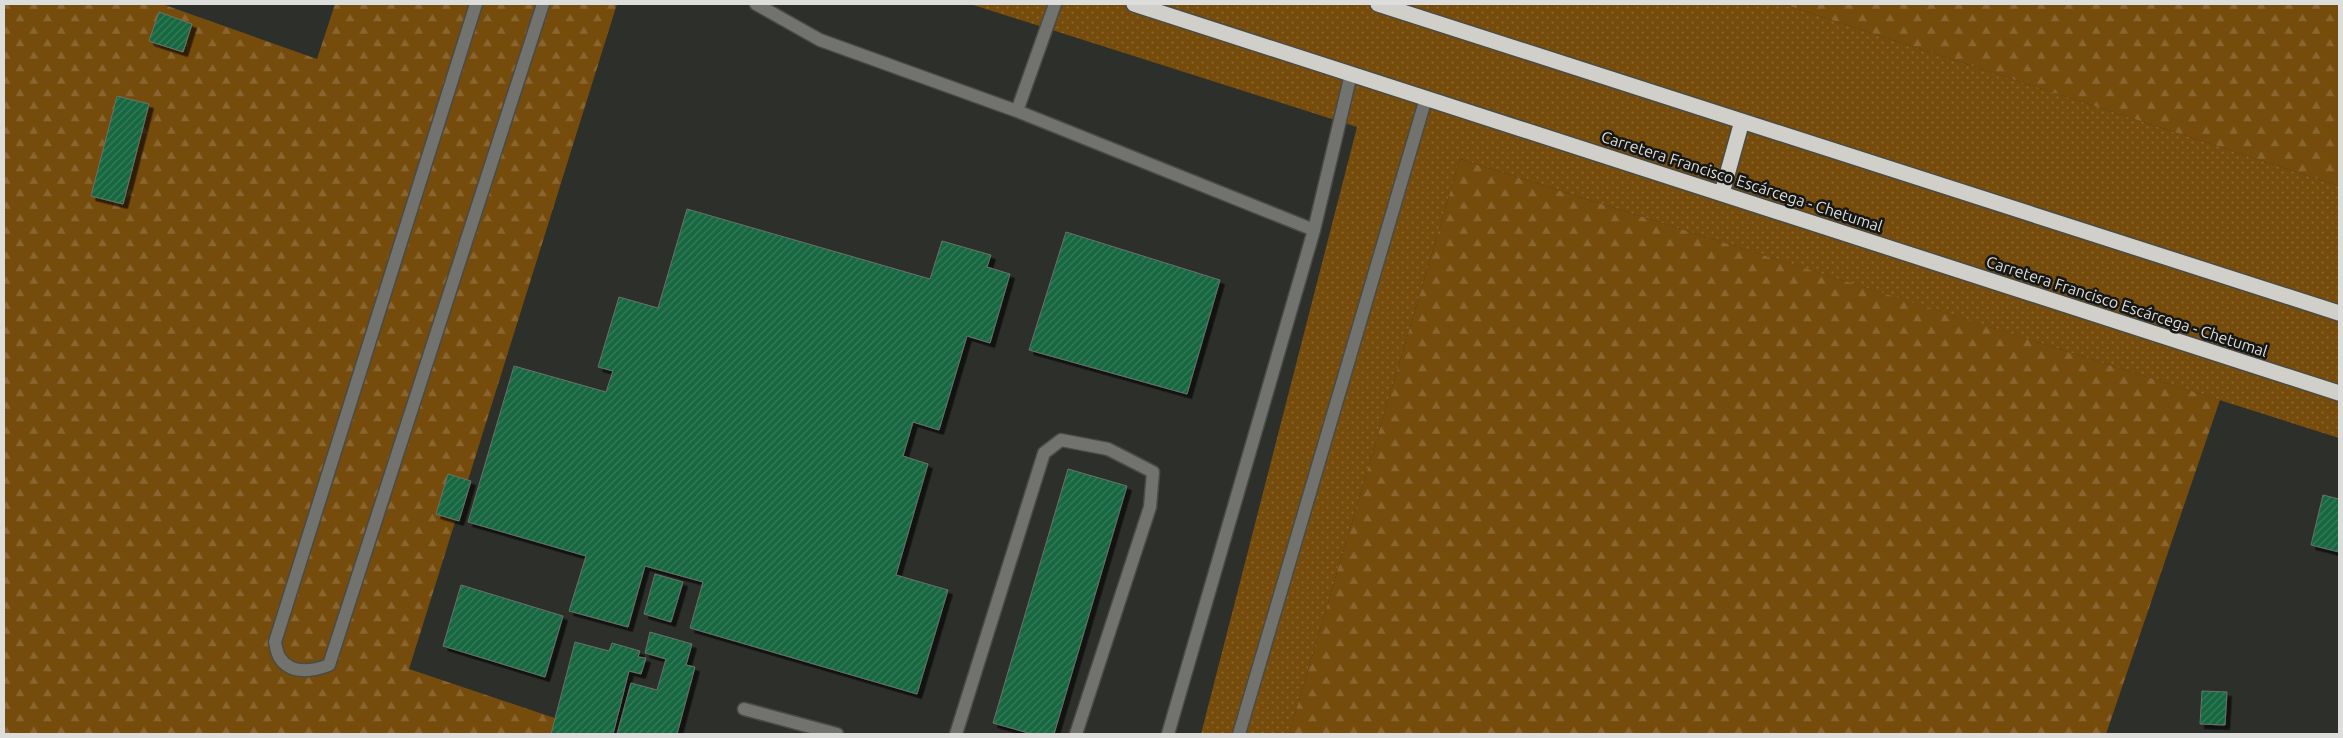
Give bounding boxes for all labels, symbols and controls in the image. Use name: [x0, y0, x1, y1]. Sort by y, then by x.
street label: Carretera Francisco Escárcega - Chetumal: [1599, 127, 1885, 235]
street label: Carretera Francisco Escárcega - Chetumal: [1984, 252, 2270, 360]

